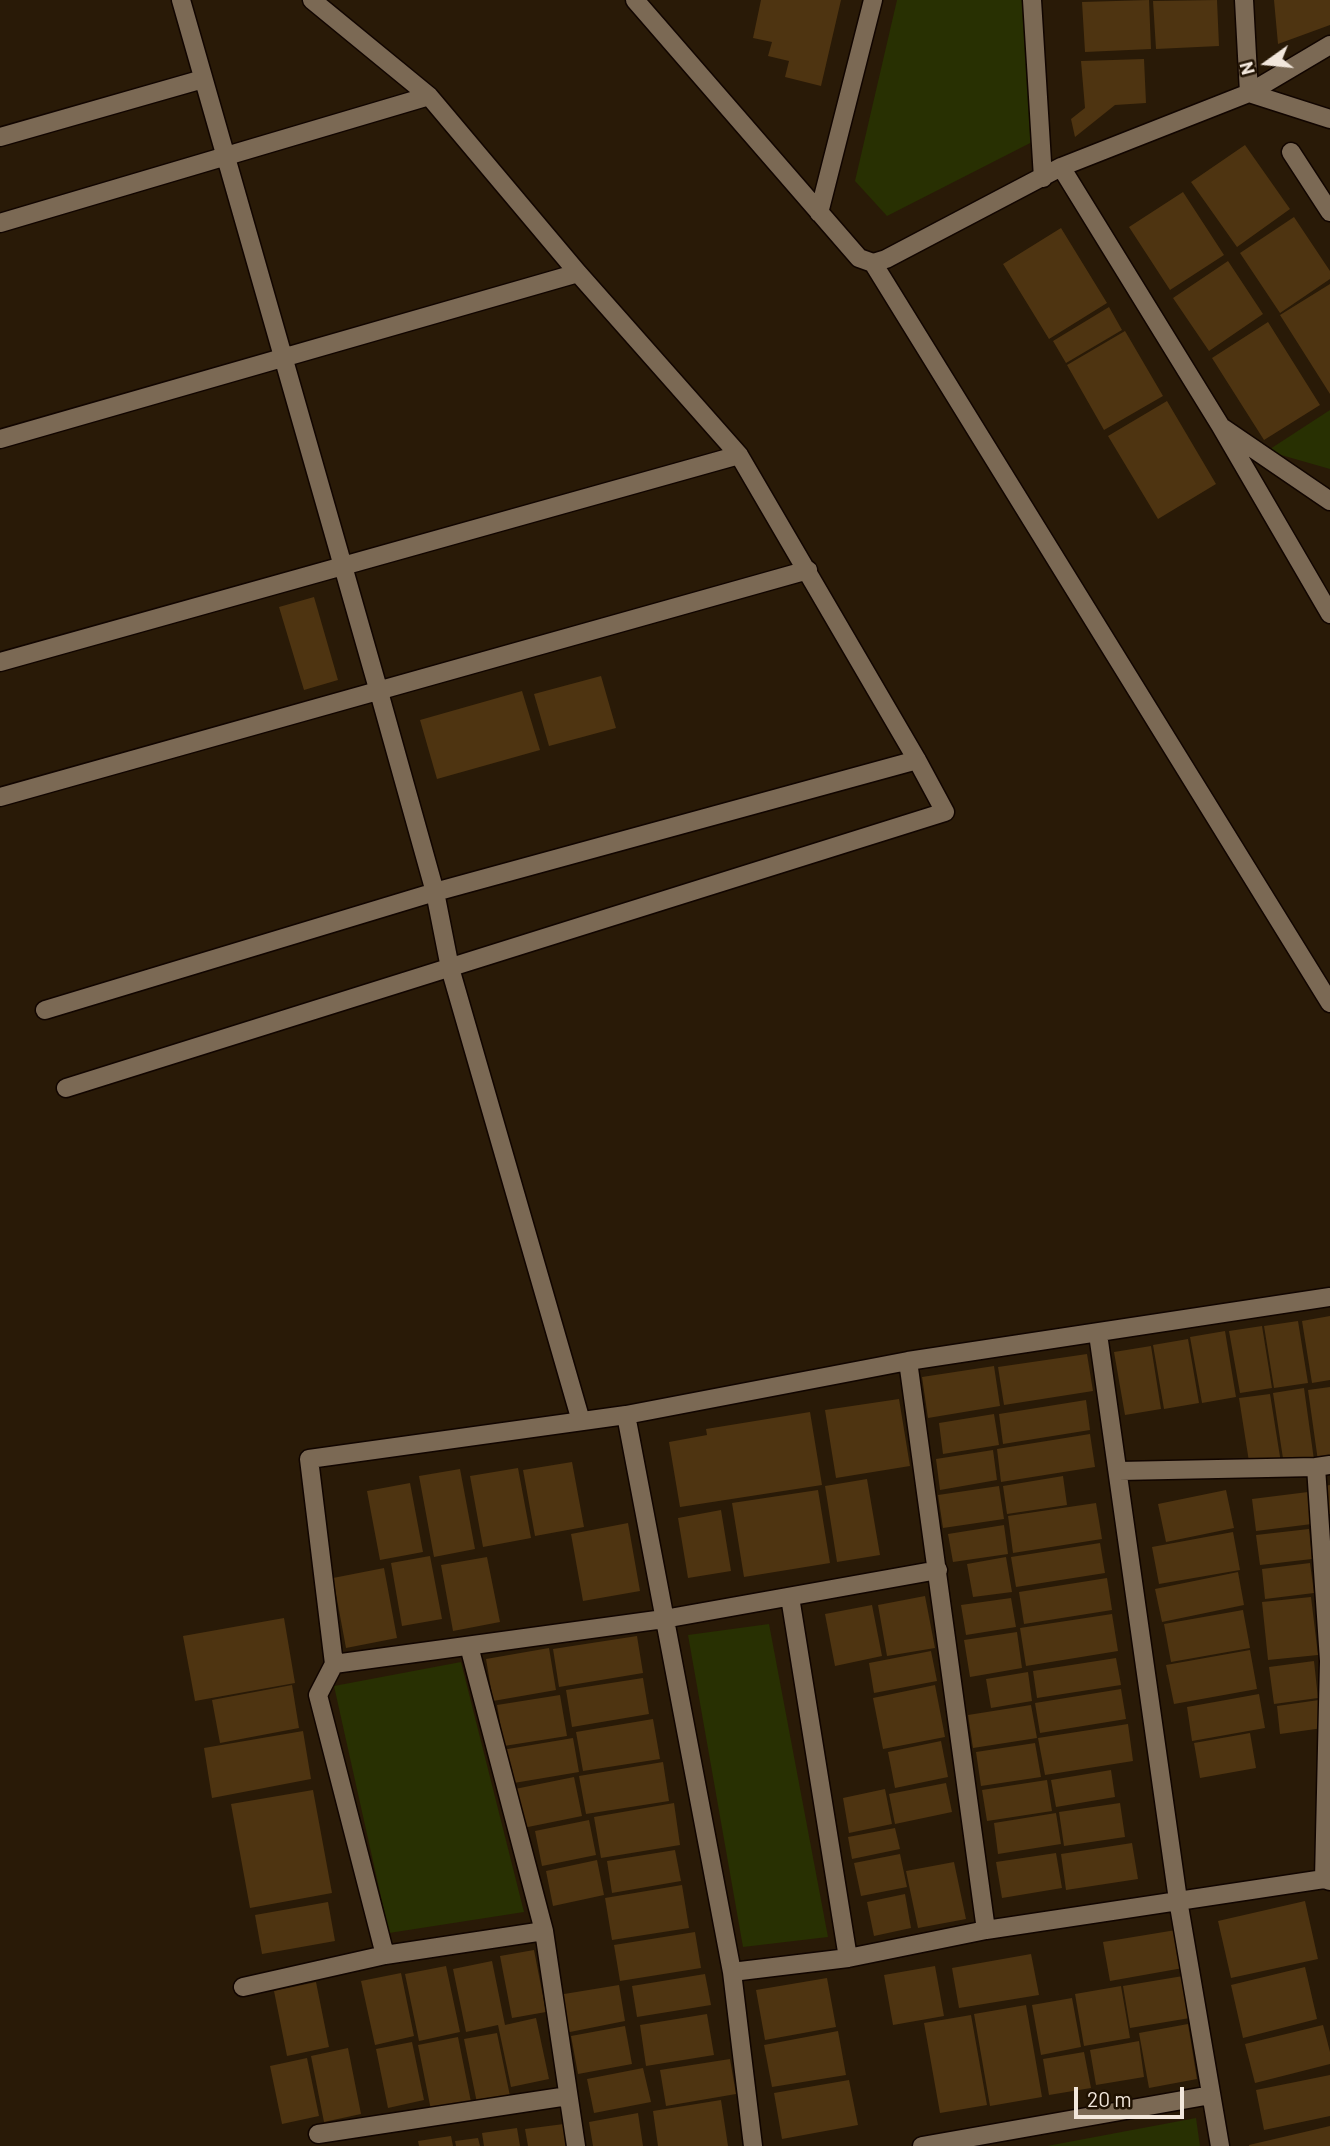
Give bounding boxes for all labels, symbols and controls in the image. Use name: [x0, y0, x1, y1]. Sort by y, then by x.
north arrow: [1232, 28, 1302, 98]
text: N: [1233, 59, 1259, 78]
scale bar: [1078, 2072, 1188, 2116]
text: 20 m: [1087, 2086, 1132, 2111]

